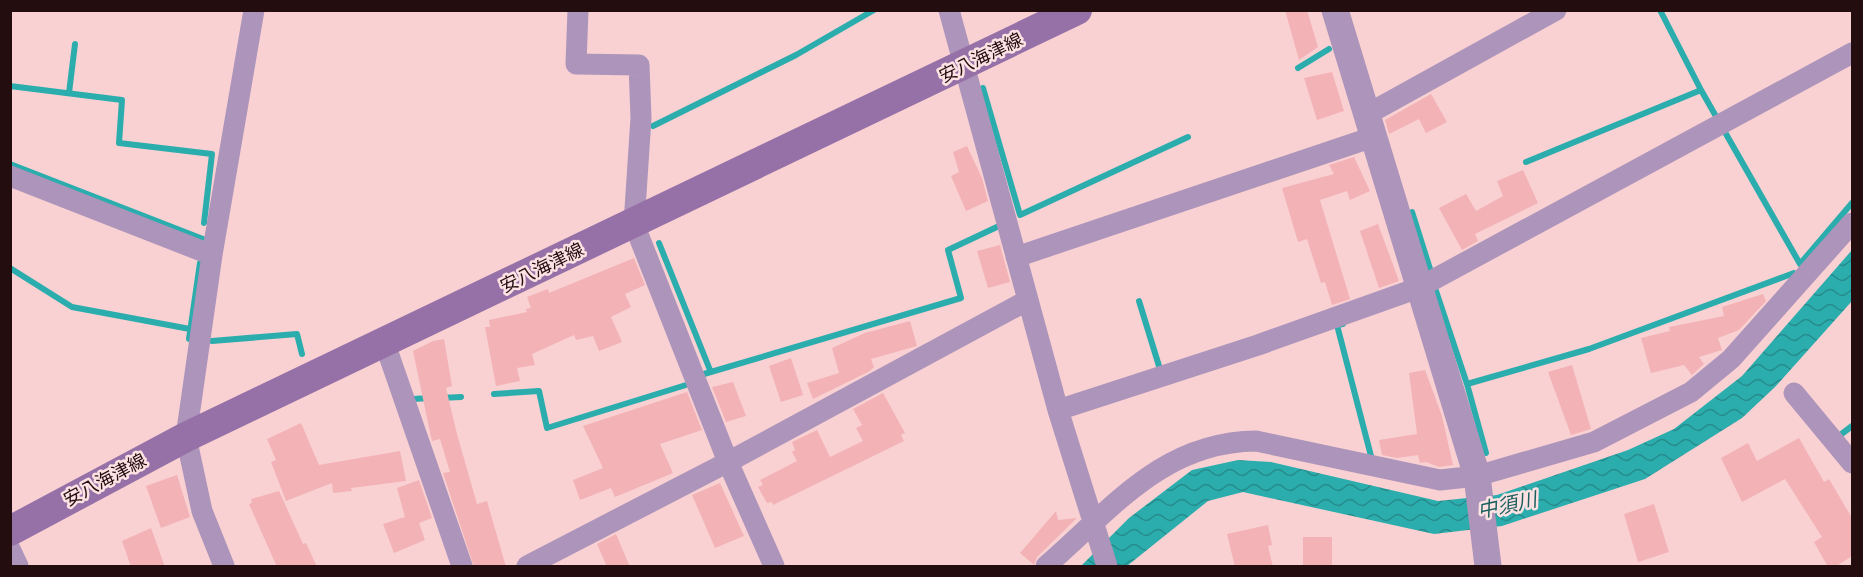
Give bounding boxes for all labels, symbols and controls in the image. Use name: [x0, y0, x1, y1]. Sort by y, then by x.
street label: 安八海津線: [936, 28, 1026, 87]
street label: 安八海津線: [497, 238, 587, 297]
street label: 安八海津線: [60, 449, 149, 510]
water label: 中須川: [1475, 487, 1541, 522]

